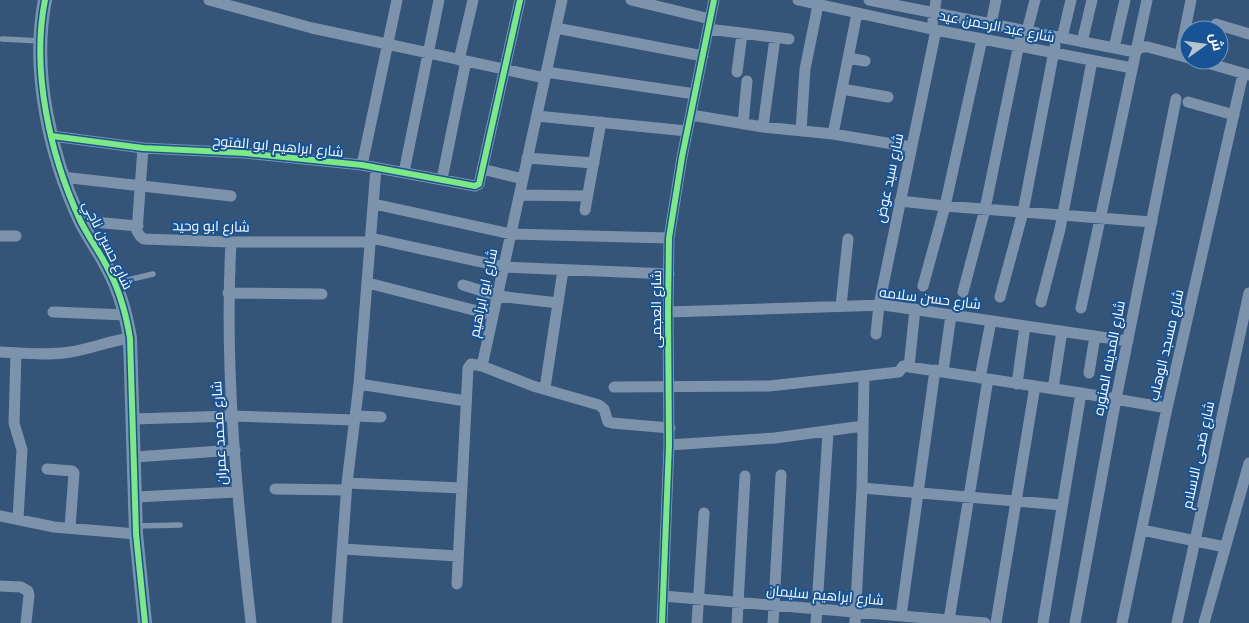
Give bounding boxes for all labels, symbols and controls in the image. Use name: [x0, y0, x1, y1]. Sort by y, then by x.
street label: شارع عبد الرحمن عيد: [938, 7, 1056, 46]
north arrow: [1179, 20, 1229, 70]
text: ش: [1206, 31, 1227, 53]
street label: شارع ابراهيم ابو الفتوح: [212, 132, 344, 162]
street label: شارع سيد عوض: [872, 132, 907, 224]
street label: شارع حسين ناجي: [76, 198, 136, 294]
street label: شارع ابو وحيد: [172, 217, 250, 236]
street label: شارع ابو ابراهيم: [466, 247, 502, 339]
street label: شارع العجمى: [648, 270, 665, 348]
street label: شارع حسن سلامه: [878, 284, 982, 313]
street label: شارع مسجد الوهاب: [1145, 288, 1188, 403]
street label: شارع المدينه المنوره: [1090, 299, 1129, 417]
street label: شارع محمد عمران: [208, 380, 231, 485]
street label: شارع ضحى الاسلام: [1179, 400, 1219, 511]
street label: شارع ابراهيم سليمان: [765, 582, 884, 610]

